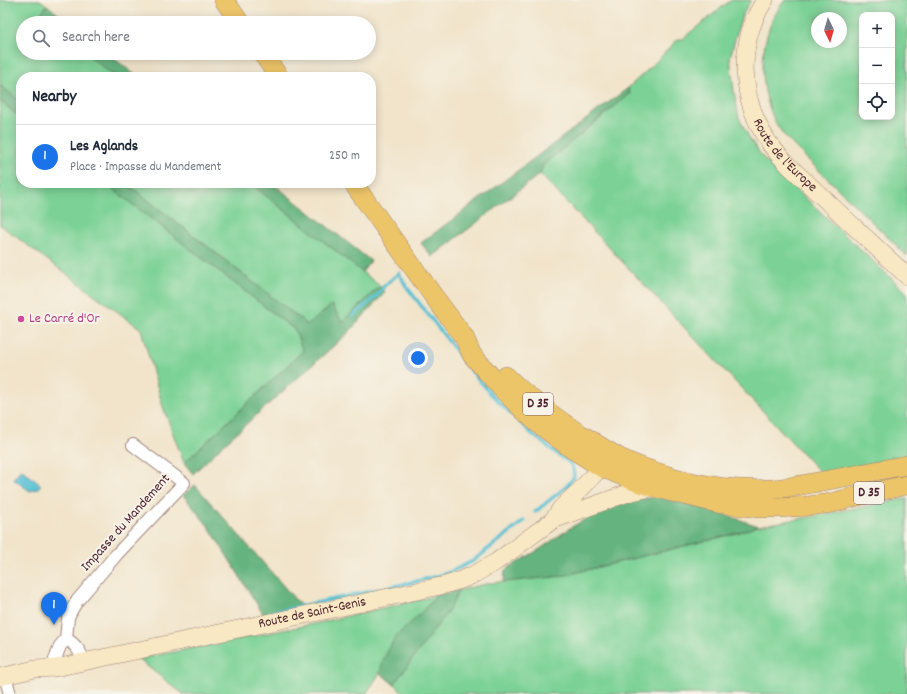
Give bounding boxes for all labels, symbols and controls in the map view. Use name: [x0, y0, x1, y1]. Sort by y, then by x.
north arrow: [811, 12, 847, 48]
map controls: [859, 12, 895, 120]
button: +: [859, 12, 895, 48]
search box: [16, 16, 376, 60]
icon: search: [30, 27, 52, 49]
text: Search here: [62, 27, 130, 49]
button: −: [859, 48, 895, 84]
button: locate: [859, 84, 895, 120]
text: Nearby: [32, 86, 76, 110]
street label: Route de l'Europe: [747, 115, 821, 197]
text: Les Aglands: [70, 136, 138, 158]
text: 1: [44, 147, 46, 166]
text: 250 m: [329, 147, 360, 166]
text: Place · Impasse du Mandement: [70, 158, 221, 177]
place label: Le Carré d'Or: [29, 309, 101, 329]
marker: Le Carré d'Or: [16, 314, 26, 324]
your location: [408, 348, 428, 368]
road number: D 35: [523, 393, 553, 415]
street label: Impasse du Mandement: [77, 470, 175, 576]
road number: D 35: [854, 482, 884, 504]
pin: 1: [41, 592, 67, 625]
street label: Route de Saint-Genis: [257, 592, 368, 634]

